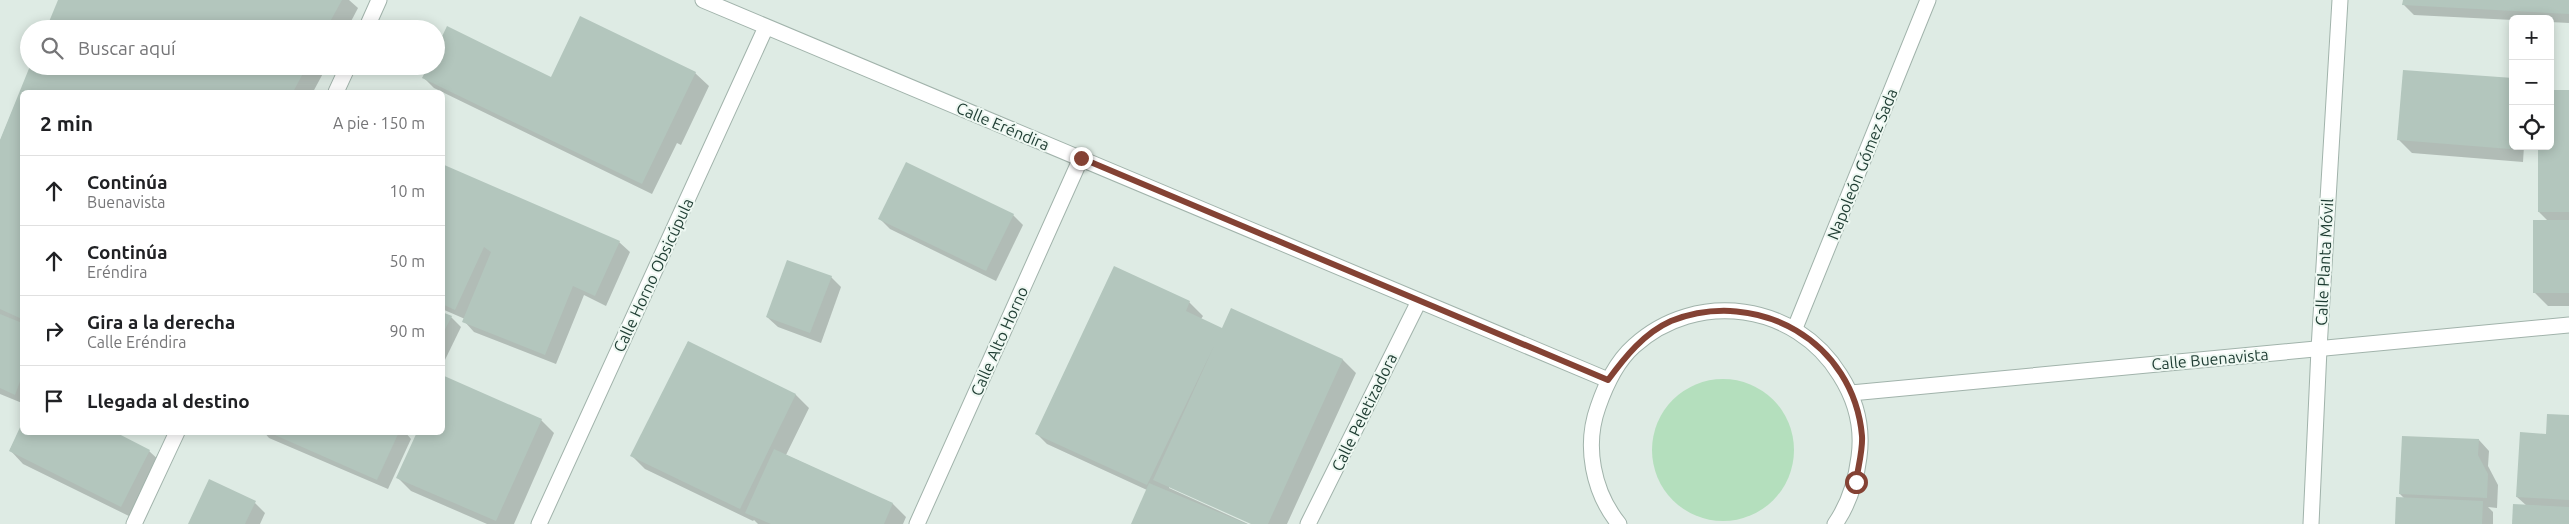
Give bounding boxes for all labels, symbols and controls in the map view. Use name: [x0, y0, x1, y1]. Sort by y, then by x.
map controls: [2509, 15, 2554, 150]
button: +: [2509, 15, 2554, 60]
search box: [20, 20, 445, 75]
icon: search: [38, 34, 66, 62]
text: Buscar aquí: [78, 37, 176, 59]
button: −: [2509, 60, 2554, 105]
street label: Napoleón Gómez Sada: [1823, 86, 1901, 242]
street label: Calle Eréndira: [954, 98, 1052, 154]
button: locate: [2509, 105, 2554, 150]
text: 2 min: [40, 111, 93, 135]
text: A pie · 150 m: [333, 114, 425, 132]
route end: [1070, 147, 1093, 170]
text: Continúa: [87, 171, 168, 193]
icon: ahead: [40, 177, 68, 205]
text: 10 m: [389, 182, 425, 200]
text: Buenavista: [87, 193, 166, 211]
street label: Calle Horno Obsicúpula: [609, 195, 697, 355]
street label: Calle Planta Móvil: [2312, 198, 2336, 326]
text: Continúa: [87, 241, 168, 263]
icon: ahead: [40, 247, 68, 275]
text: 50 m: [389, 252, 425, 270]
text: Eréndira: [87, 263, 148, 281]
street label: Calle Alto Horno: [967, 283, 1031, 399]
text: Gira a la derecha: [87, 311, 235, 333]
icon: right: [40, 317, 68, 345]
text: 90 m: [389, 322, 425, 340]
text: Calle Eréndira: [87, 333, 186, 351]
street label: Calle Buenavista: [2151, 345, 2269, 373]
street label: Calle Peletizadora: [1328, 350, 1400, 474]
icon: arrive: [40, 387, 68, 415]
text: Llegada al destino: [87, 390, 250, 412]
route start: [1845, 471, 1868, 494]

